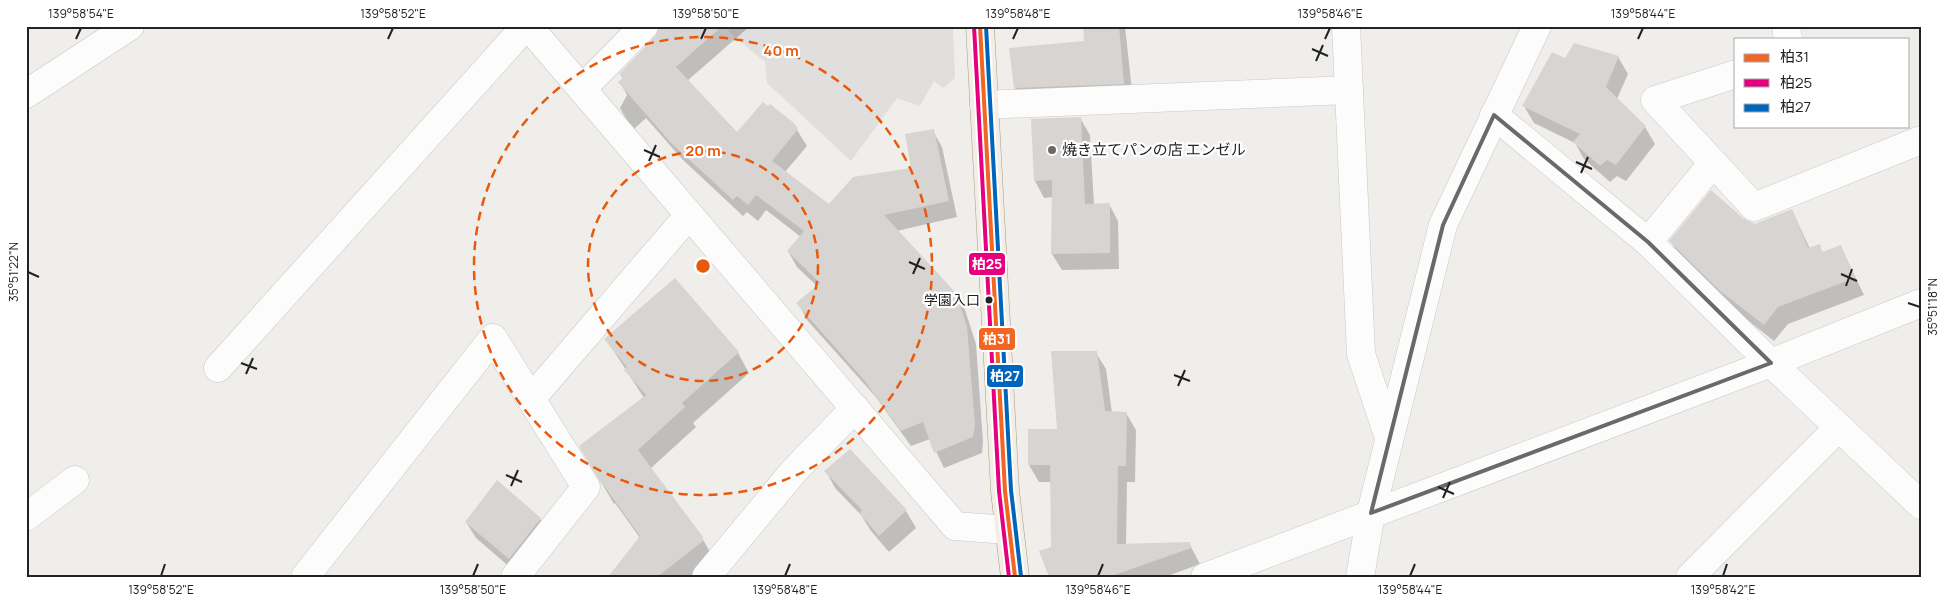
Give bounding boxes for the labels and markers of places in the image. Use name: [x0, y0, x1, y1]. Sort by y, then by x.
place label: 焼き立てパンの店 エンゼル: [1062, 139, 1246, 160]
marker: 焼き立てパンの店 エンゼル: [1046, 144, 1058, 156]
centre of rings: [694, 257, 712, 275]
place label: 学園入口: [924, 290, 980, 309]
marker: 学園入口: [984, 295, 994, 305]

